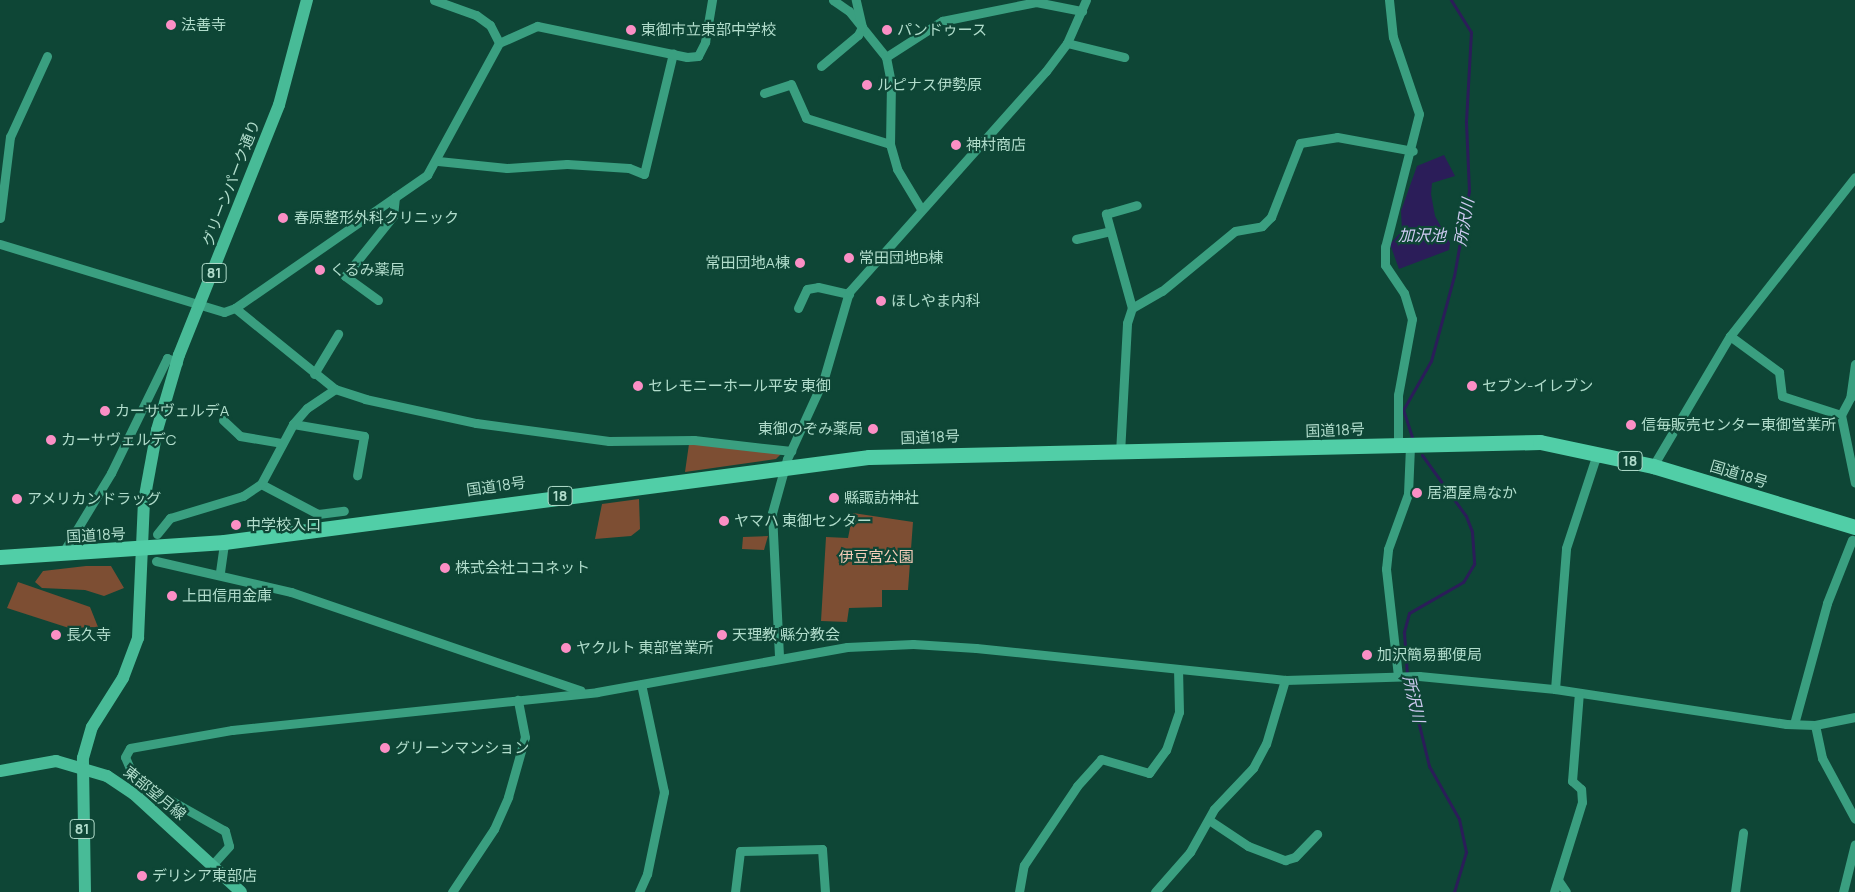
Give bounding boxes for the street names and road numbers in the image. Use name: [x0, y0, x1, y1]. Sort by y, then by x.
street label: グリーンパーク通り: [198, 117, 264, 249]
road number: 81: [202, 262, 226, 284]
street label: 国道18号: [1305, 420, 1365, 440]
street label: 国道18号: [900, 427, 960, 447]
road number: 18: [1618, 450, 1642, 472]
street label: 国道18号: [1708, 457, 1770, 491]
street label: 国道18号: [465, 473, 527, 499]
road number: 18: [548, 484, 572, 508]
street label: 国道18号: [66, 524, 126, 546]
street label: 東部望月線: [120, 762, 190, 824]
road number: 81: [70, 818, 94, 841]

